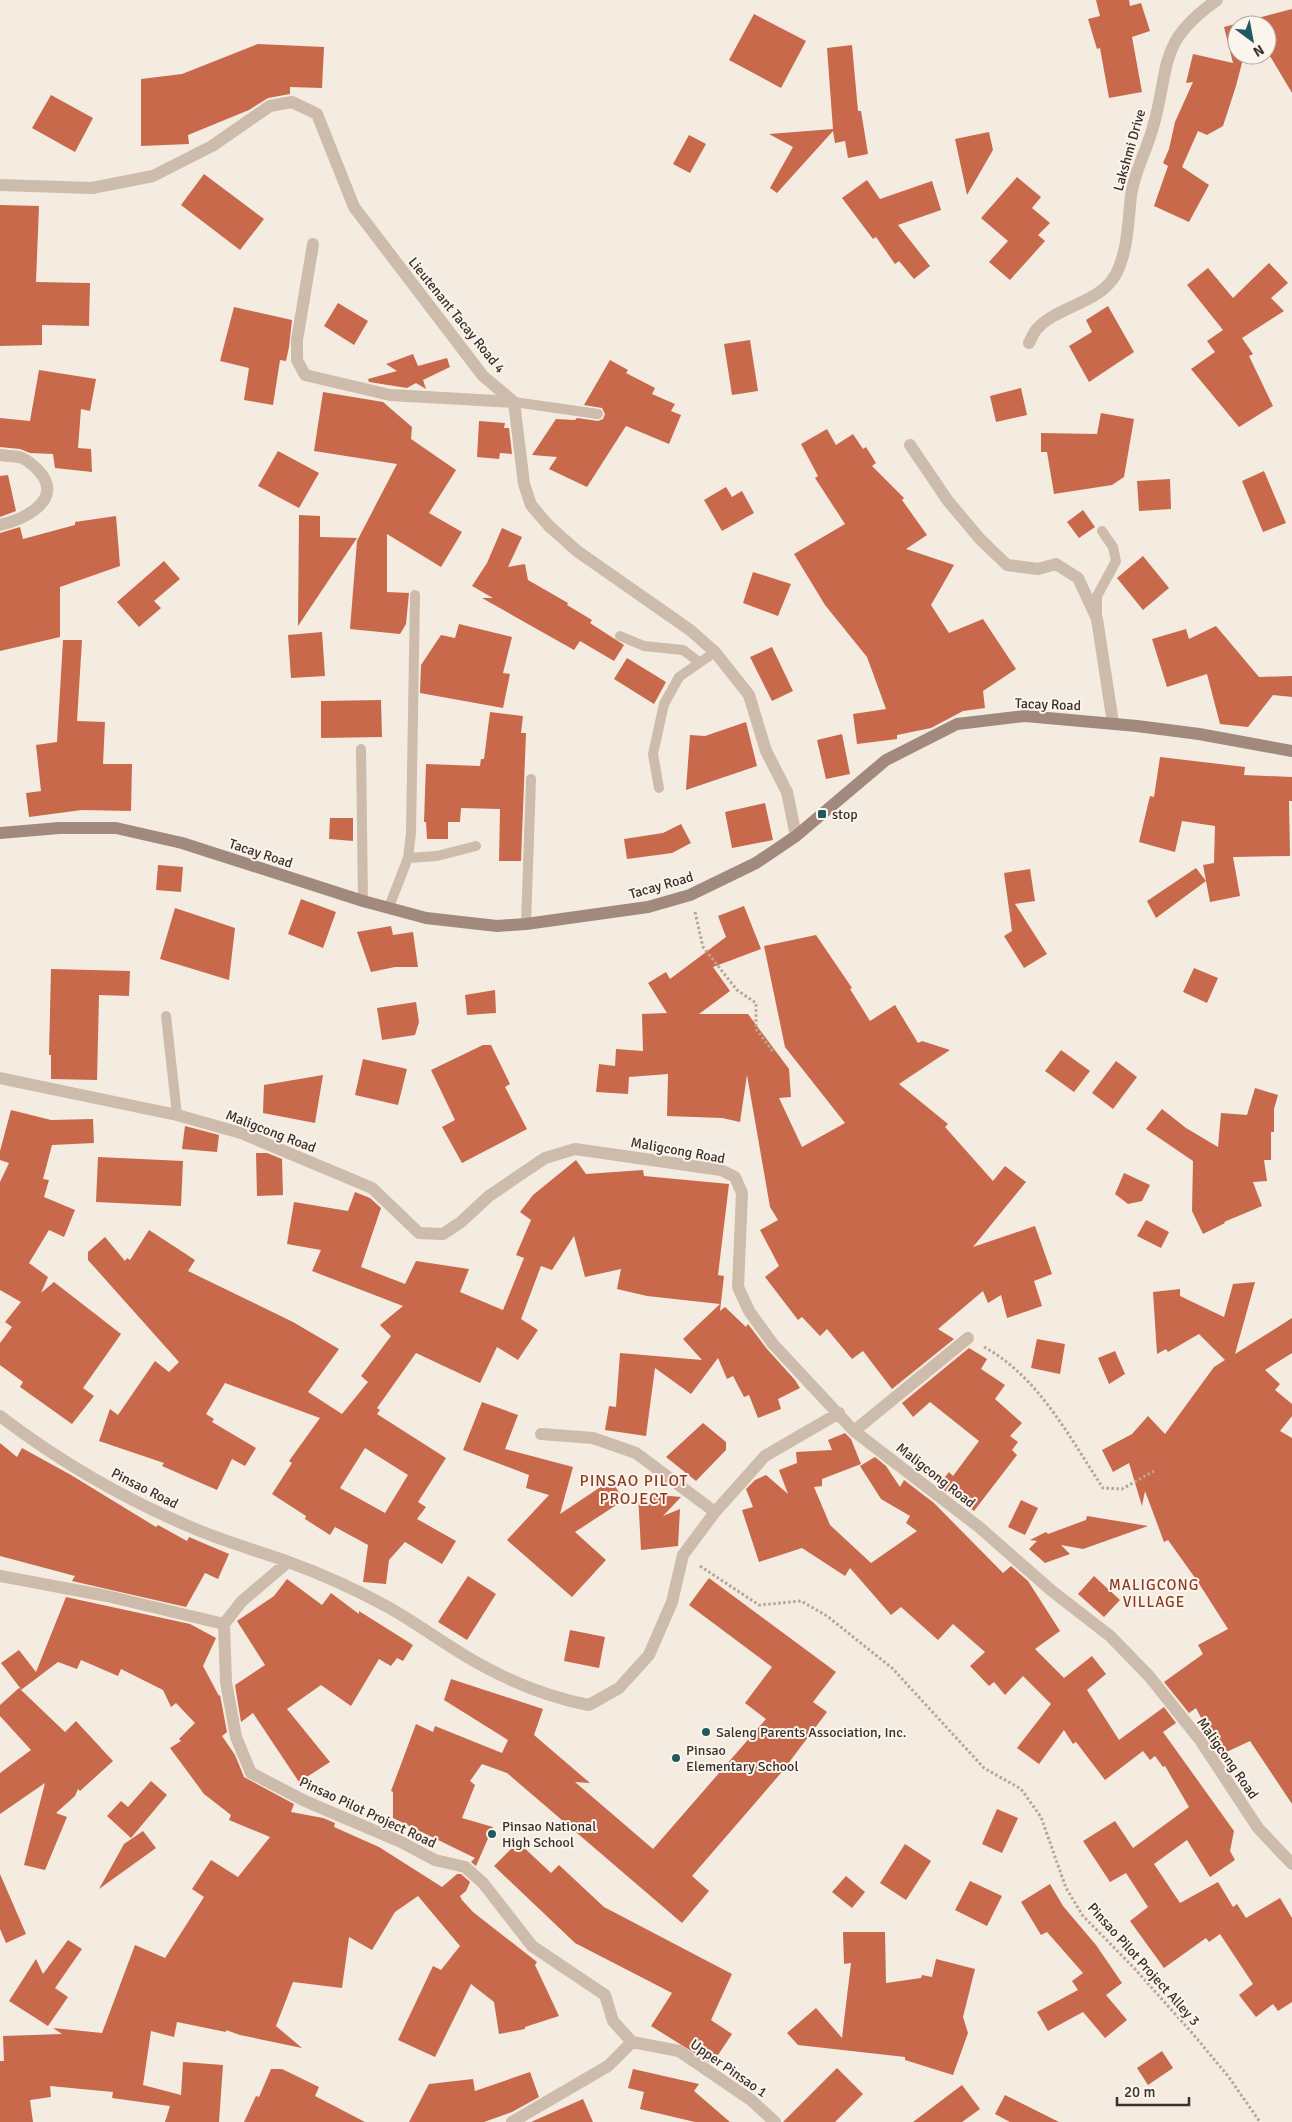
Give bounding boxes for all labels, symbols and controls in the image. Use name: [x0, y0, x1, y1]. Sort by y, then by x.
north arrow: [1227, 15, 1277, 65]
text: N: [1250, 41, 1267, 60]
street label: Lakshmi Drive: [1110, 107, 1149, 193]
street label: Lieutenant Tacay Road 4: [405, 254, 509, 377]
street label: Tacay Road: [1015, 695, 1081, 714]
place label: stop: [832, 806, 858, 823]
marker: stop: [816, 808, 828, 820]
street label: Tacay Road: [227, 835, 295, 872]
street label: Tacay Road: [627, 868, 695, 903]
street label: Maligcong Road: [223, 1106, 318, 1157]
street label: Maligcong Road: [629, 1134, 726, 1167]
street label: Maligcong Road: [893, 1439, 979, 1511]
street label: Pinsao Road: [108, 1464, 181, 1513]
district label: PINSAO PILOT PROJECT: [580, 1471, 688, 1509]
district label: MALIGCONG VILLAGE: [1109, 1576, 1199, 1611]
street label: Maligcong Road: [1193, 1714, 1262, 1802]
place label: Saleng Parents Association, Inc.: [716, 1724, 907, 1741]
marker: Saleng Parents Association, Inc.: [700, 1726, 712, 1738]
place label: Pinsao Elementary School: [686, 1742, 799, 1775]
marker: Pinsao Elementary School: [670, 1752, 682, 1764]
street label: Pinsao Pilot Project Road: [297, 1773, 439, 1852]
place label: Pinsao National High School: [502, 1818, 596, 1851]
marker: Pinsao National High School: [486, 1828, 498, 1840]
street label: Pinsao Pilot Project Alley 3: [1084, 1899, 1203, 2029]
street label: Upper Pinsao 1: [687, 2036, 770, 2101]
scale bar: [1117, 2074, 1190, 2106]
text: 20 m: [1124, 2083, 1155, 2101]

